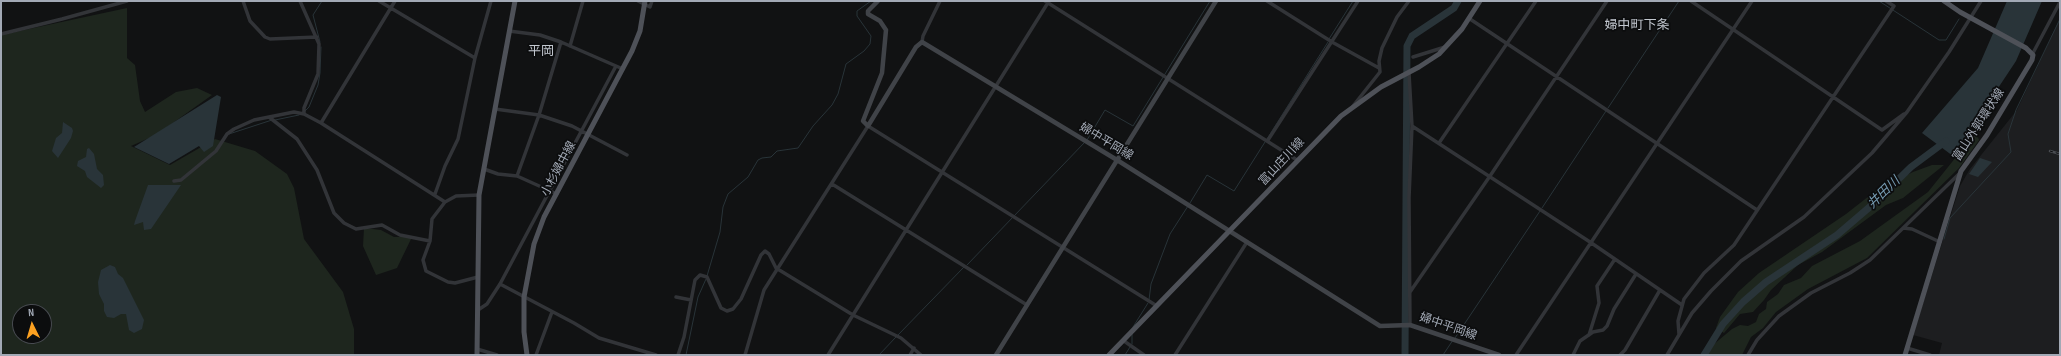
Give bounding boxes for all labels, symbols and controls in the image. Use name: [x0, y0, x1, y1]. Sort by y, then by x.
district label: 婦中町下条: [1605, 18, 1669, 34]
district label: 平岡: [528, 44, 554, 60]
street label: 富山外郭環状線: [1950, 86, 2008, 164]
street label: 婦中平岡線: [1077, 120, 1135, 164]
street label: 富山庄川線: [1256, 135, 1308, 189]
street label: 小杉婦中線: [539, 139, 579, 199]
water label: 井田川: [1865, 174, 1903, 212]
north arrow: [12, 304, 52, 344]
text: N: [28, 306, 34, 319]
street label: 婦中平岡線: [1417, 310, 1479, 344]

